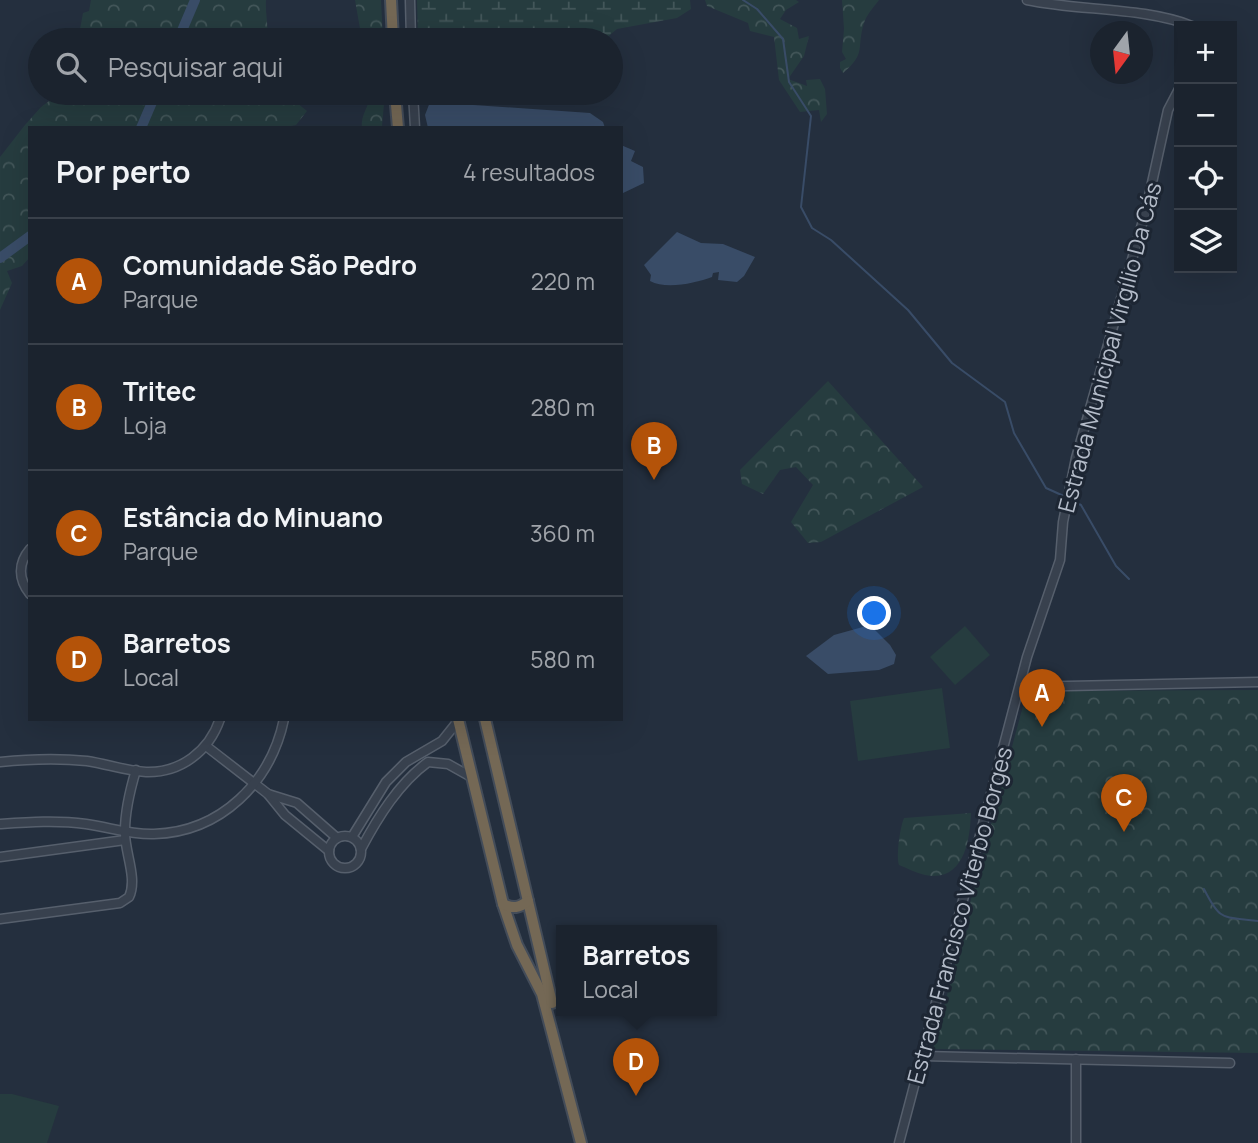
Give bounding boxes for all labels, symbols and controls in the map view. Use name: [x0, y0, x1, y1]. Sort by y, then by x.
north arrow: [1090, 21, 1153, 84]
map controls: [1174, 21, 1237, 273]
button: +: [1174, 21, 1237, 84]
search box: [28, 28, 623, 105]
icon: search: [52, 48, 90, 86]
text: Pesquisar aqui: [108, 49, 283, 85]
button: −: [1174, 84, 1237, 147]
button: locate: [1174, 147, 1237, 210]
text: Por perto: [56, 151, 191, 192]
text: 4 resultados: [463, 156, 595, 188]
street label: Estrada Municipal Virgílio Da Cás: [1049, 178, 1169, 516]
button: layers: [1174, 210, 1237, 273]
text: Comunidade São Pedro: [123, 247, 417, 283]
text: A: [71, 265, 87, 297]
text: 220 m: [531, 265, 595, 297]
text: Parque: [123, 283, 198, 315]
text: Tritec: [123, 373, 196, 409]
text: B: [72, 391, 86, 423]
text: 280 m: [530, 391, 595, 423]
text: Loja: [123, 409, 167, 441]
pin: B: [631, 422, 677, 480]
text: Estância do Minuano: [123, 499, 383, 535]
text: C: [71, 517, 88, 549]
text: 360 m: [530, 517, 595, 549]
text: Parque: [123, 535, 198, 567]
your location: [857, 596, 891, 630]
text: Barretos: [123, 625, 231, 661]
text: D: [71, 643, 87, 675]
text: 580 m: [530, 643, 595, 675]
text: Local: [123, 661, 179, 693]
pin: A: [1019, 669, 1065, 727]
street label: Estrada Francisco Viterbo Borges: [899, 743, 1019, 1087]
pin: C: [1101, 774, 1147, 832]
popup: [556, 925, 717, 1016]
text: Barretos: [583, 937, 690, 973]
text: Local: [583, 973, 639, 1005]
pin: D: [613, 1038, 659, 1096]

